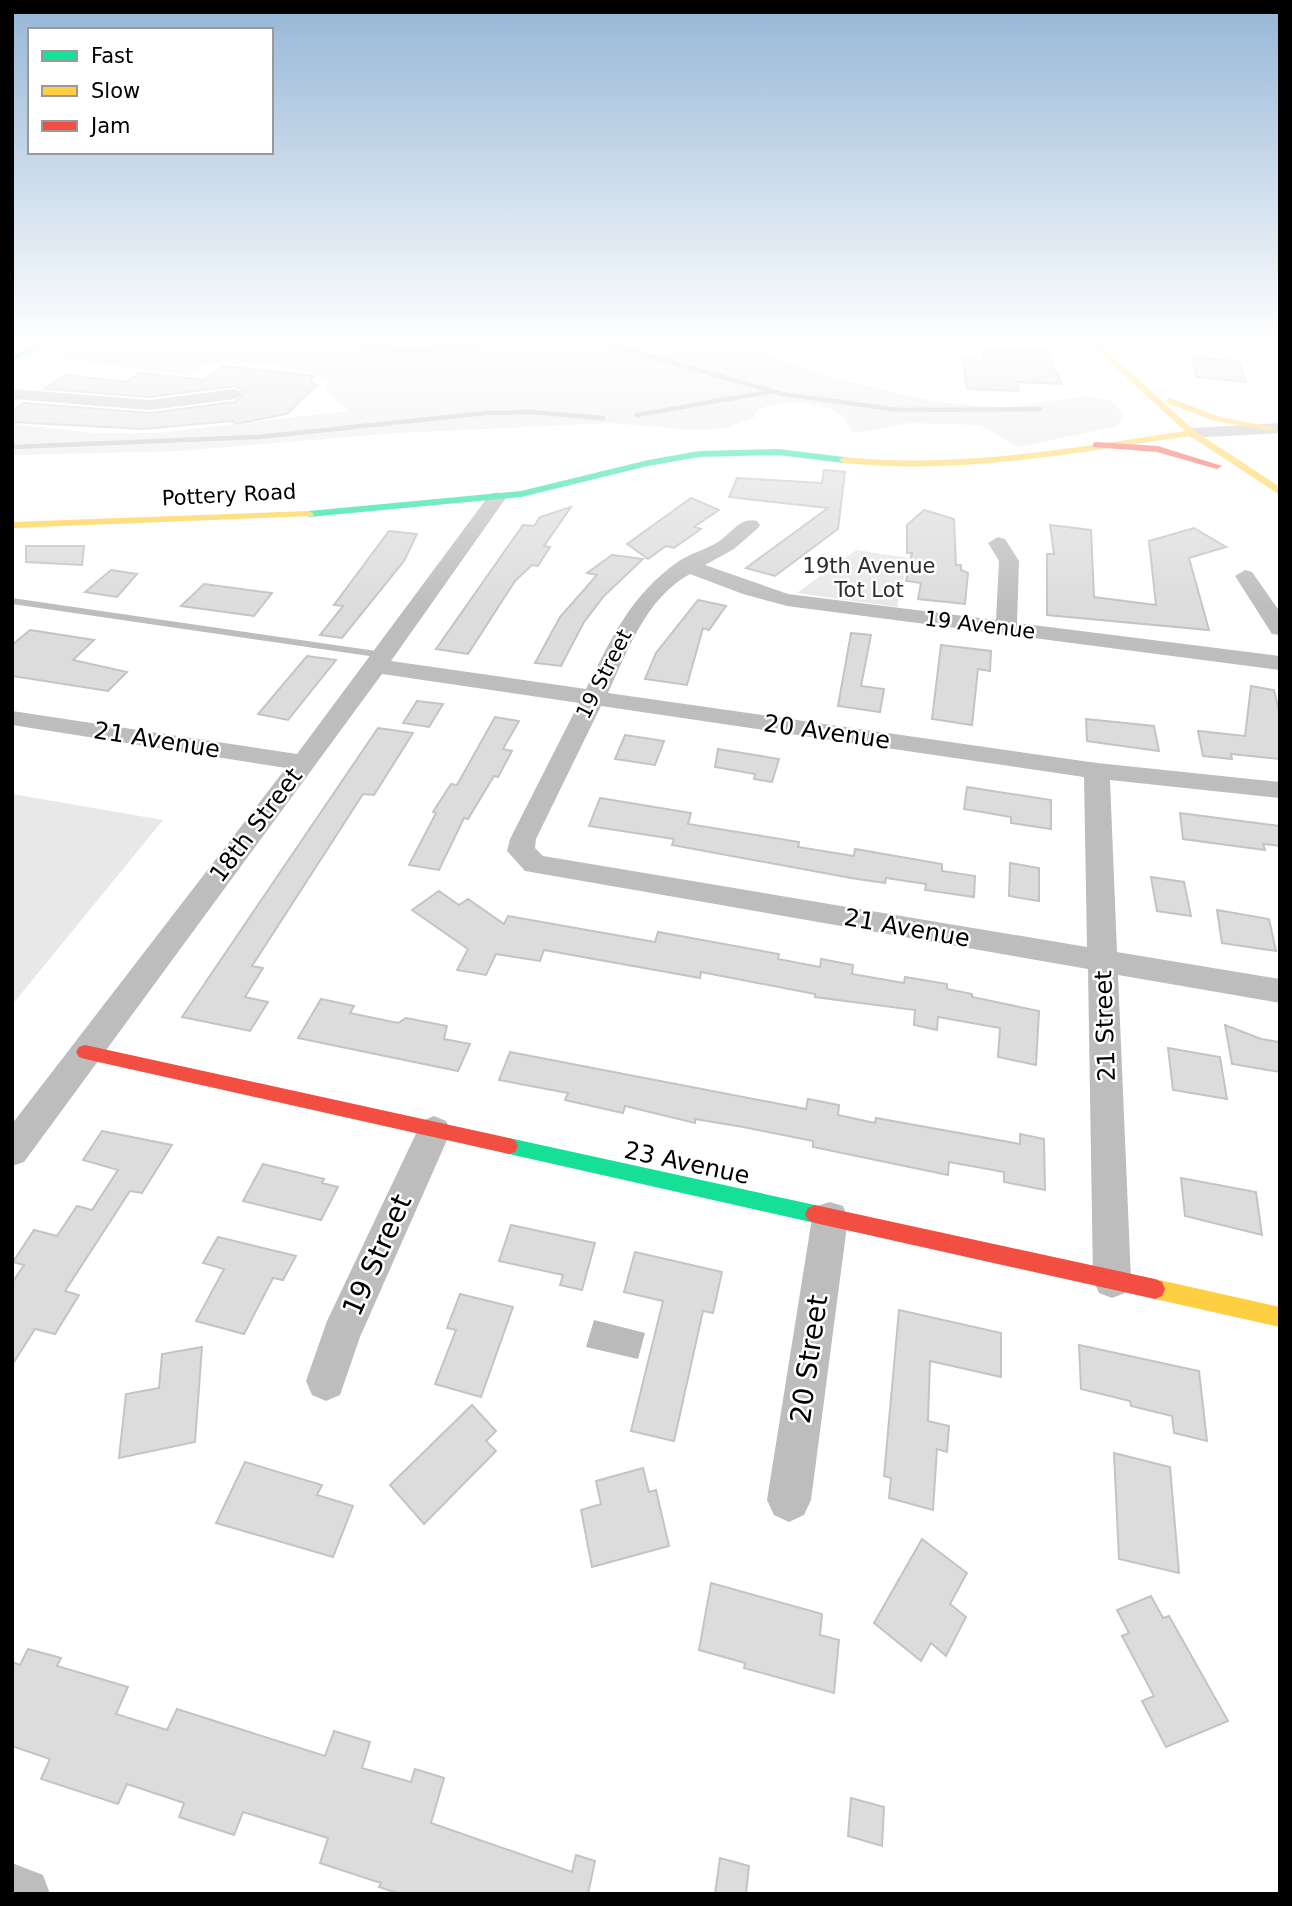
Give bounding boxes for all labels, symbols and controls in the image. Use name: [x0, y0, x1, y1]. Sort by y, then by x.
legend: [28, 28, 273, 154]
text: Fast: [91, 44, 133, 68]
text: Slow: [91, 79, 140, 103]
text: Jam: [89, 114, 131, 138]
street label: Pottery Road: [161, 479, 297, 511]
park label: 19th Avenue Tot Lot: [803, 554, 935, 602]
street label: 19 Avenue: [923, 606, 1037, 644]
street label: 19 Street: [571, 625, 637, 723]
street label: 20 Avenue: [762, 709, 892, 755]
street label: 21 Avenue: [92, 716, 222, 764]
street label: 18th Street: [204, 762, 308, 888]
street label: 21 Avenue: [842, 903, 972, 953]
street label: 21 Street: [1089, 970, 1121, 1082]
street label: 23 Avenue: [622, 1136, 752, 1190]
street label: 19 Street: [336, 1189, 418, 1321]
street label: 20 Street: [784, 1293, 834, 1425]

